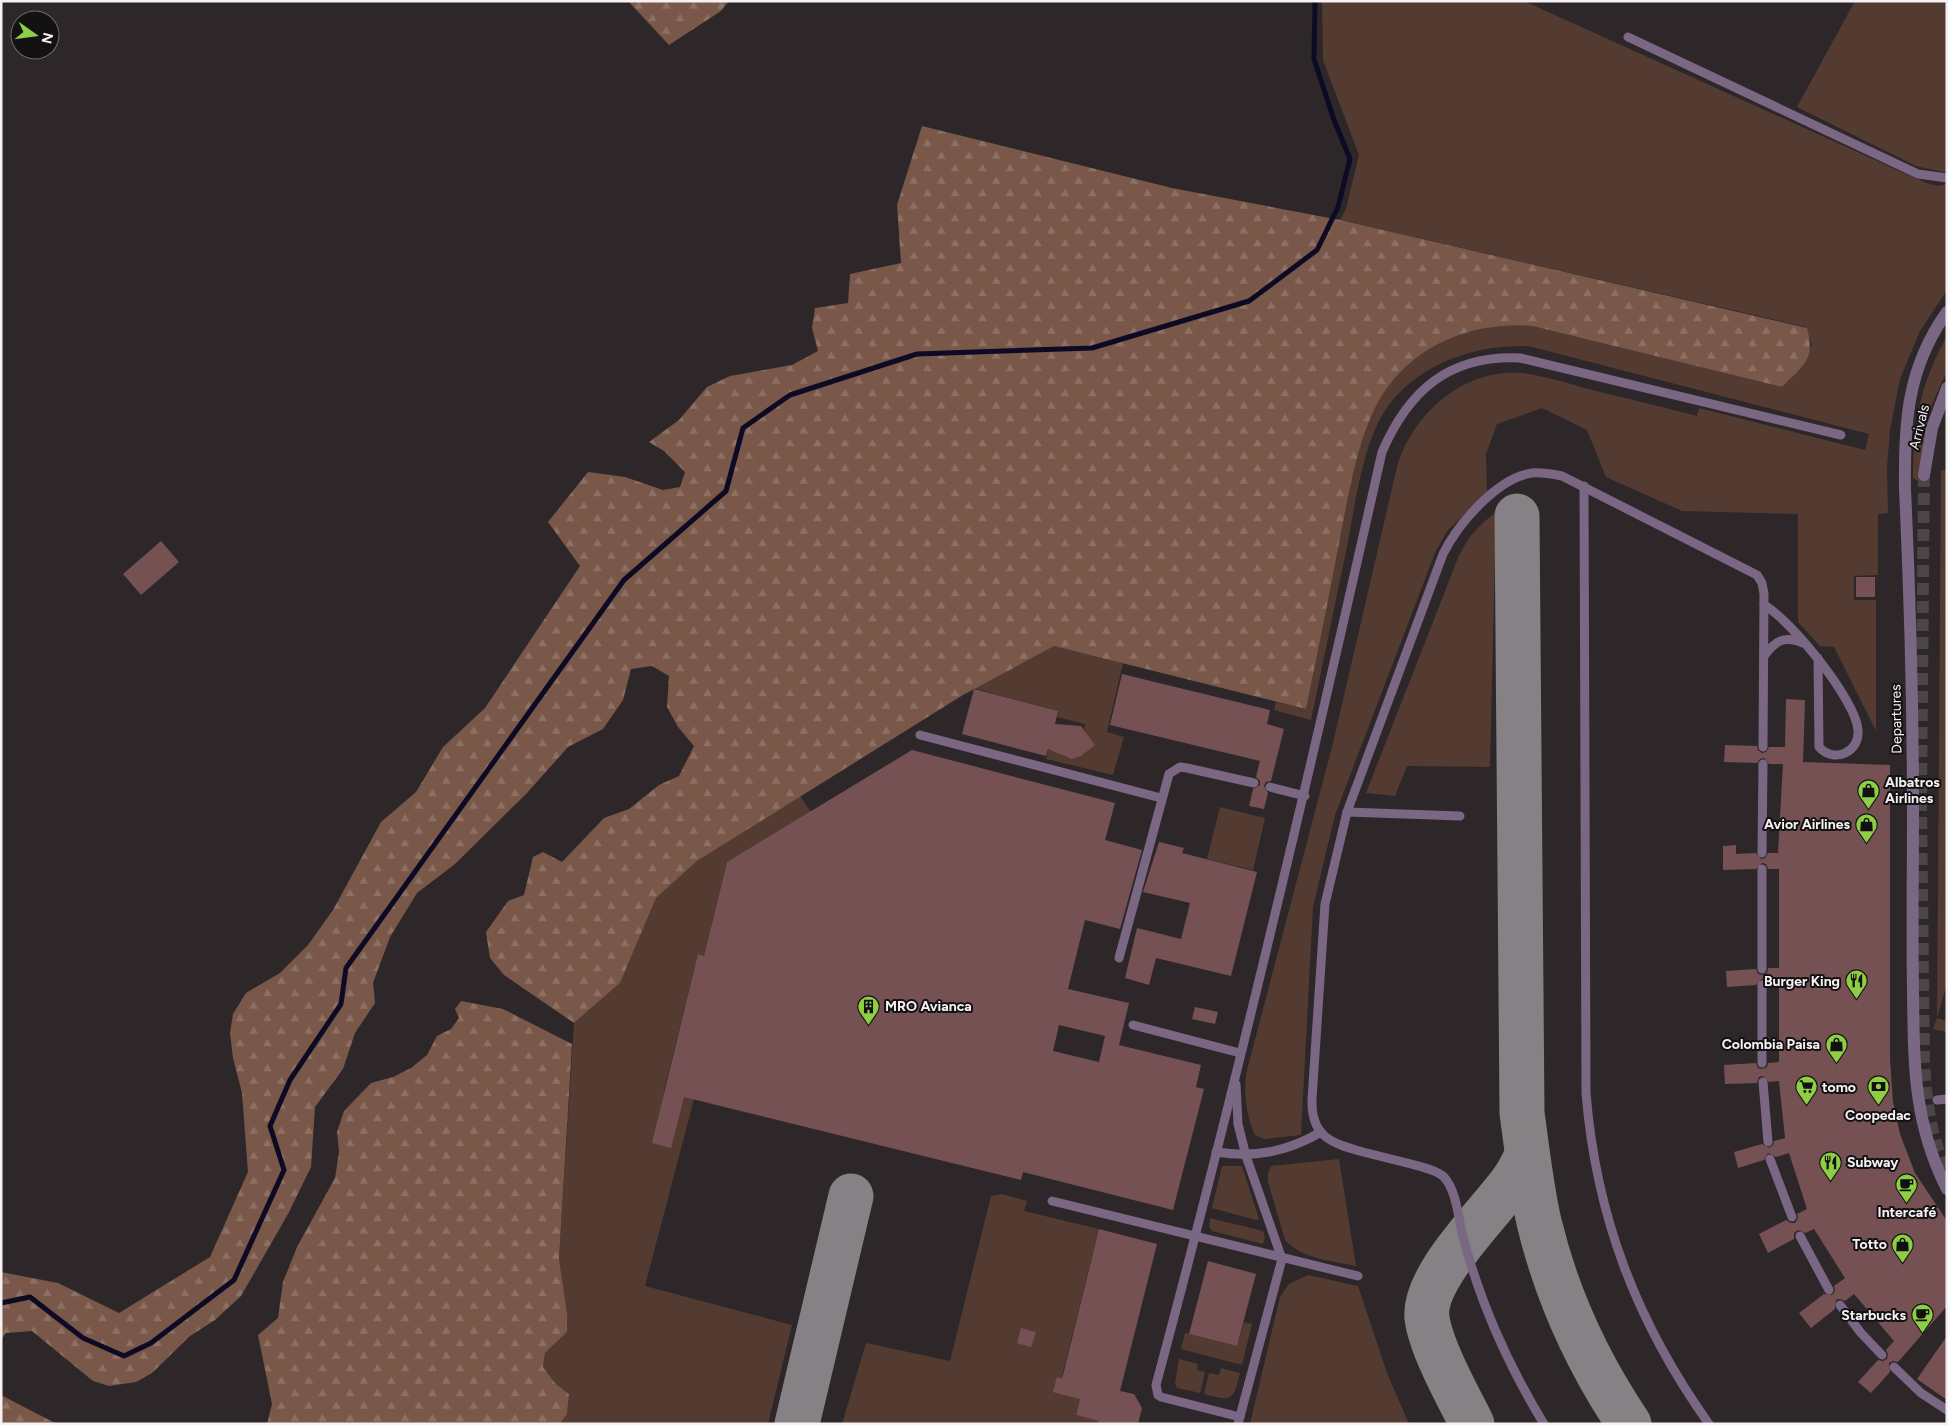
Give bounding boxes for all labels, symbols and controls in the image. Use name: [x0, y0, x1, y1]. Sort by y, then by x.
north arrow: [10, 10, 60, 60]
text: N: [38, 31, 57, 45]
street label: Arrivals: [1906, 403, 1933, 452]
street label: Departures: [1887, 684, 1906, 754]
place label: Albatros Airlines: [1885, 774, 1940, 807]
shop icon: Albatros Airlines: [1857, 778, 1881, 809]
shop icon: Avior Airlines: [1854, 812, 1878, 843]
place label: Avior Airlines: [1764, 816, 1850, 833]
restaurant icon: Burger King: [1844, 969, 1868, 1000]
place label: Burger King: [1764, 973, 1840, 990]
building icon: MRO Avianca: [857, 994, 881, 1025]
place label: MRO Avianca: [885, 998, 972, 1015]
shop icon: Colombia Paisa: [1824, 1032, 1848, 1063]
place label: Colombia Paisa: [1722, 1036, 1820, 1053]
supermarket icon: tomo: [1794, 1075, 1818, 1106]
bank icon: Coopedac: [1866, 1075, 1890, 1106]
place label: tomo: [1822, 1079, 1856, 1096]
place label: Coopedac: [1845, 1107, 1911, 1124]
restaurant icon: Subway: [1819, 1150, 1843, 1181]
place label: Subway: [1847, 1154, 1899, 1171]
cafe icon: Intercafé: [1895, 1172, 1919, 1203]
place label: Intercafé: [1878, 1204, 1937, 1221]
shop icon: Totto: [1891, 1232, 1915, 1263]
place label: Totto: [1852, 1236, 1887, 1253]
cafe icon: Starbucks: [1910, 1303, 1934, 1334]
place label: Starbucks: [1841, 1307, 1906, 1324]

